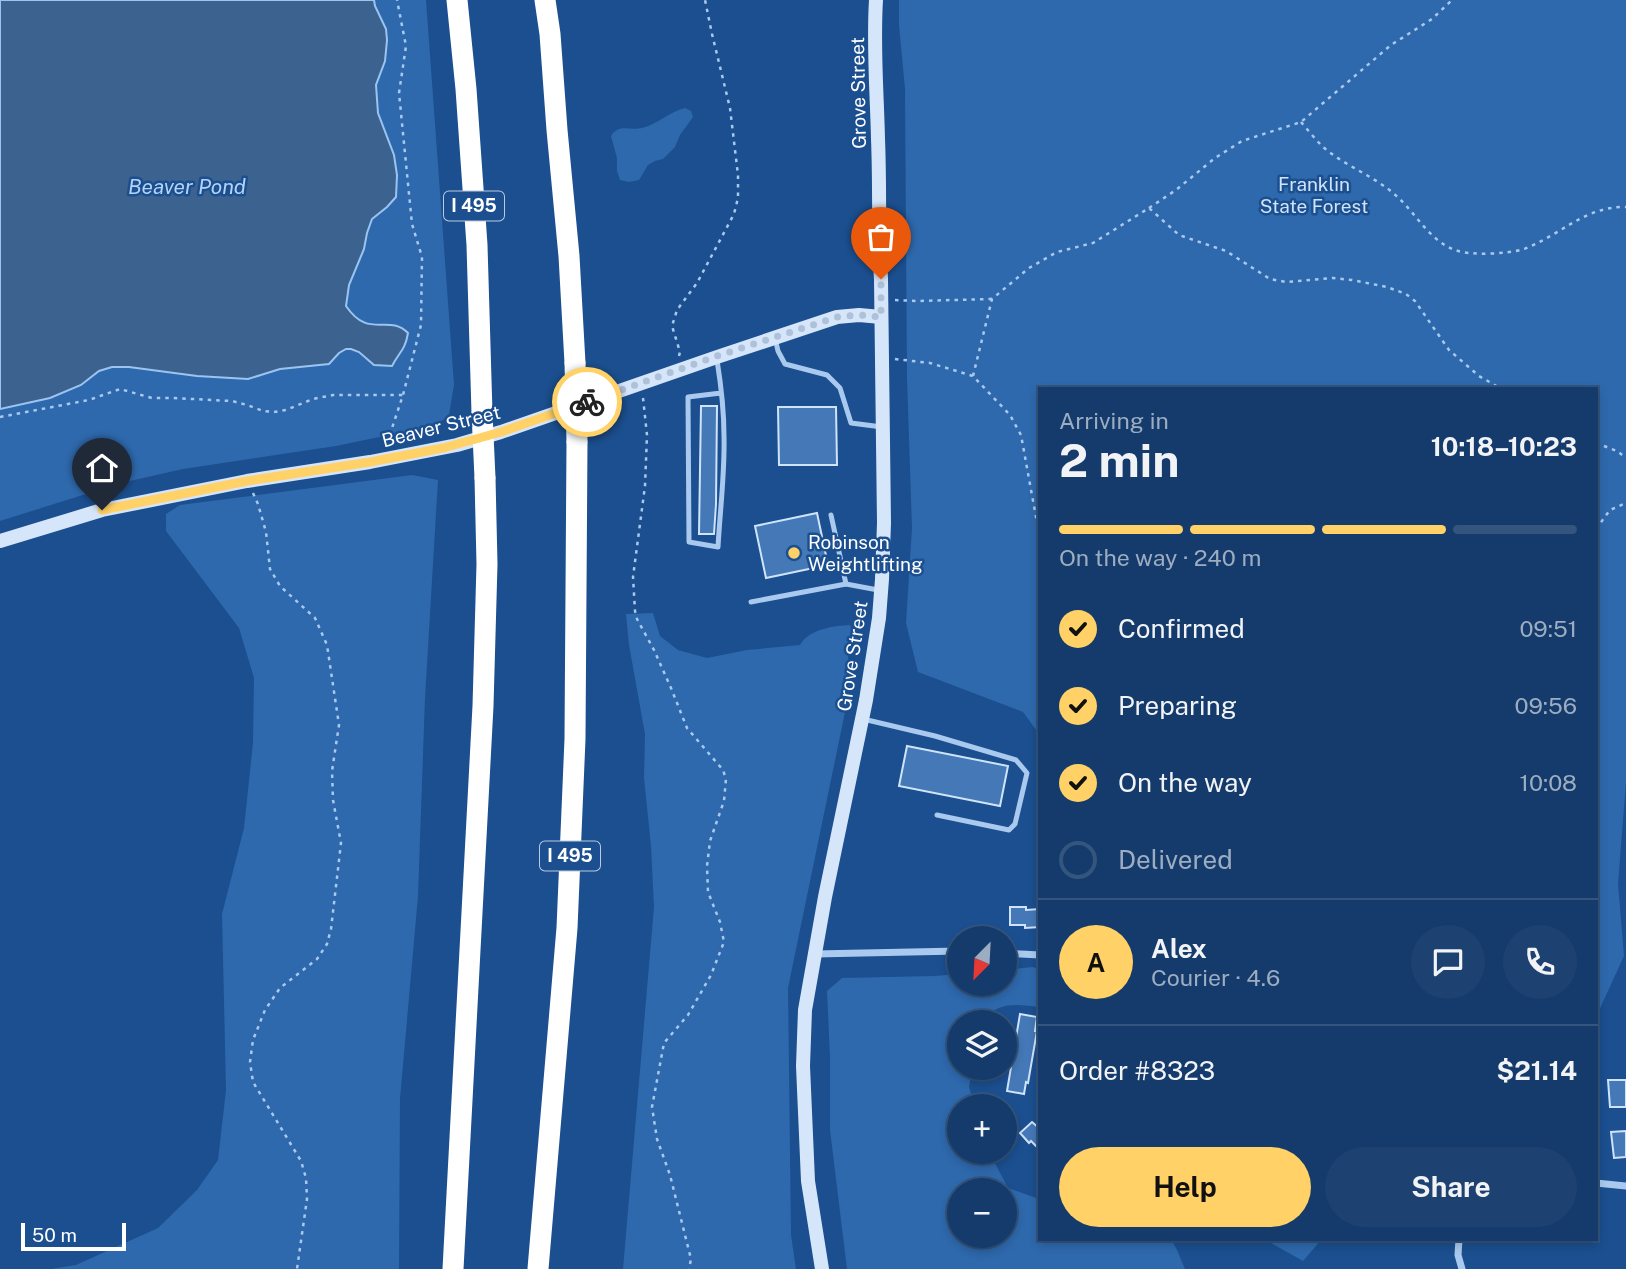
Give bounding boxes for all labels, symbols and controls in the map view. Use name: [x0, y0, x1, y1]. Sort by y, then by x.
street label: Grove Street: [846, 37, 870, 149]
park label: Franklin State Forest: [1260, 173, 1368, 217]
water label: Beaver Pond: [128, 174, 246, 199]
road number: I 495: [444, 191, 504, 220]
pin: [851, 207, 911, 279]
icon: bag: [862, 218, 900, 256]
courier: [552, 367, 622, 437]
icon: bike: [568, 383, 606, 421]
street label: Beaver Street: [379, 401, 503, 451]
text: Arriving in: [1059, 407, 1169, 434]
text: 10:18–10:23: [1431, 431, 1577, 462]
text: 2 min: [1059, 433, 1179, 487]
pin: [72, 438, 132, 510]
icon: home: [83, 449, 121, 487]
place label: Robinson Weightlifting: [808, 531, 923, 575]
text: On the way · 240 m: [1059, 544, 1261, 571]
marker: Robinson Weightlifting: [786, 545, 802, 561]
street label: Grove Street: [832, 599, 872, 713]
icon: check: [1059, 610, 1097, 648]
text: Confirmed: [1118, 613, 1245, 644]
text: 09:51: [1519, 615, 1577, 642]
icon: check: [1059, 687, 1097, 725]
text: Preparing: [1118, 690, 1237, 721]
text: 09:56: [1514, 692, 1577, 719]
icon: check: [1059, 764, 1097, 802]
text: On the way: [1118, 767, 1252, 798]
text: 10:08: [1520, 769, 1577, 796]
road number: I 495: [540, 842, 600, 870]
text: Delivered: [1118, 844, 1233, 875]
button: chat: [1411, 925, 1485, 999]
button: phone: [1503, 925, 1577, 999]
north arrow: [947, 926, 1017, 996]
map controls: [947, 926, 1017, 1248]
text: Alex: [1151, 933, 1207, 964]
text: A: [1087, 947, 1105, 978]
text: Courier · 4.6: [1151, 964, 1280, 991]
button: layers: [947, 1010, 1017, 1080]
text: Order #8323: [1059, 1055, 1215, 1086]
text: $21.14: [1496, 1055, 1577, 1086]
button: +: [947, 1094, 1017, 1164]
button: Help: [1059, 1147, 1311, 1227]
button: Share: [1325, 1147, 1577, 1227]
button: −: [947, 1178, 1017, 1248]
scale bar: [21, 1220, 126, 1252]
text: 50 m: [32, 1224, 77, 1246]

